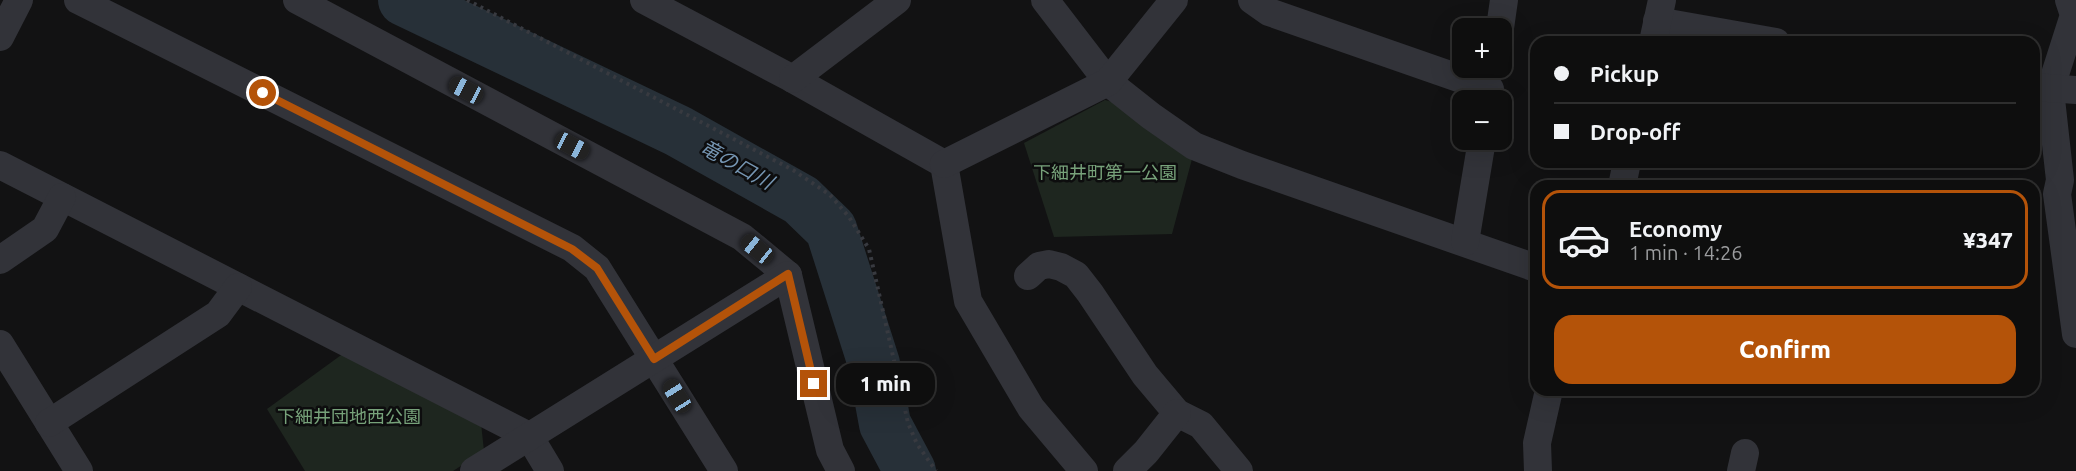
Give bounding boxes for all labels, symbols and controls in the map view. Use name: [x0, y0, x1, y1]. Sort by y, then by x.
map controls: [1452, 18, 1512, 150]
button: +: [1452, 18, 1512, 78]
text: Pickup: [1590, 61, 1659, 86]
car: [446, 74, 486, 106]
route start: [249, 79, 276, 106]
button: −: [1452, 90, 1512, 150]
text: Drop-off: [1590, 119, 1680, 144]
car: [552, 130, 592, 162]
water label: 竜の口川: [696, 135, 779, 194]
park label: 下細井町第一公園: [1033, 162, 1177, 182]
icon: car: [1557, 213, 1611, 267]
text: Economy: [1629, 216, 1722, 241]
text: ¥347: [1963, 227, 2013, 252]
car: [737, 231, 777, 267]
text: 1 min · 14:26: [1629, 241, 1743, 264]
button: Confirm: [1554, 315, 2016, 384]
callout: 1 min: [835, 363, 934, 405]
route end: [800, 370, 827, 397]
text: 1 min: [860, 372, 911, 395]
car: [660, 376, 694, 416]
park label: 下細井団地西公園: [277, 406, 421, 426]

